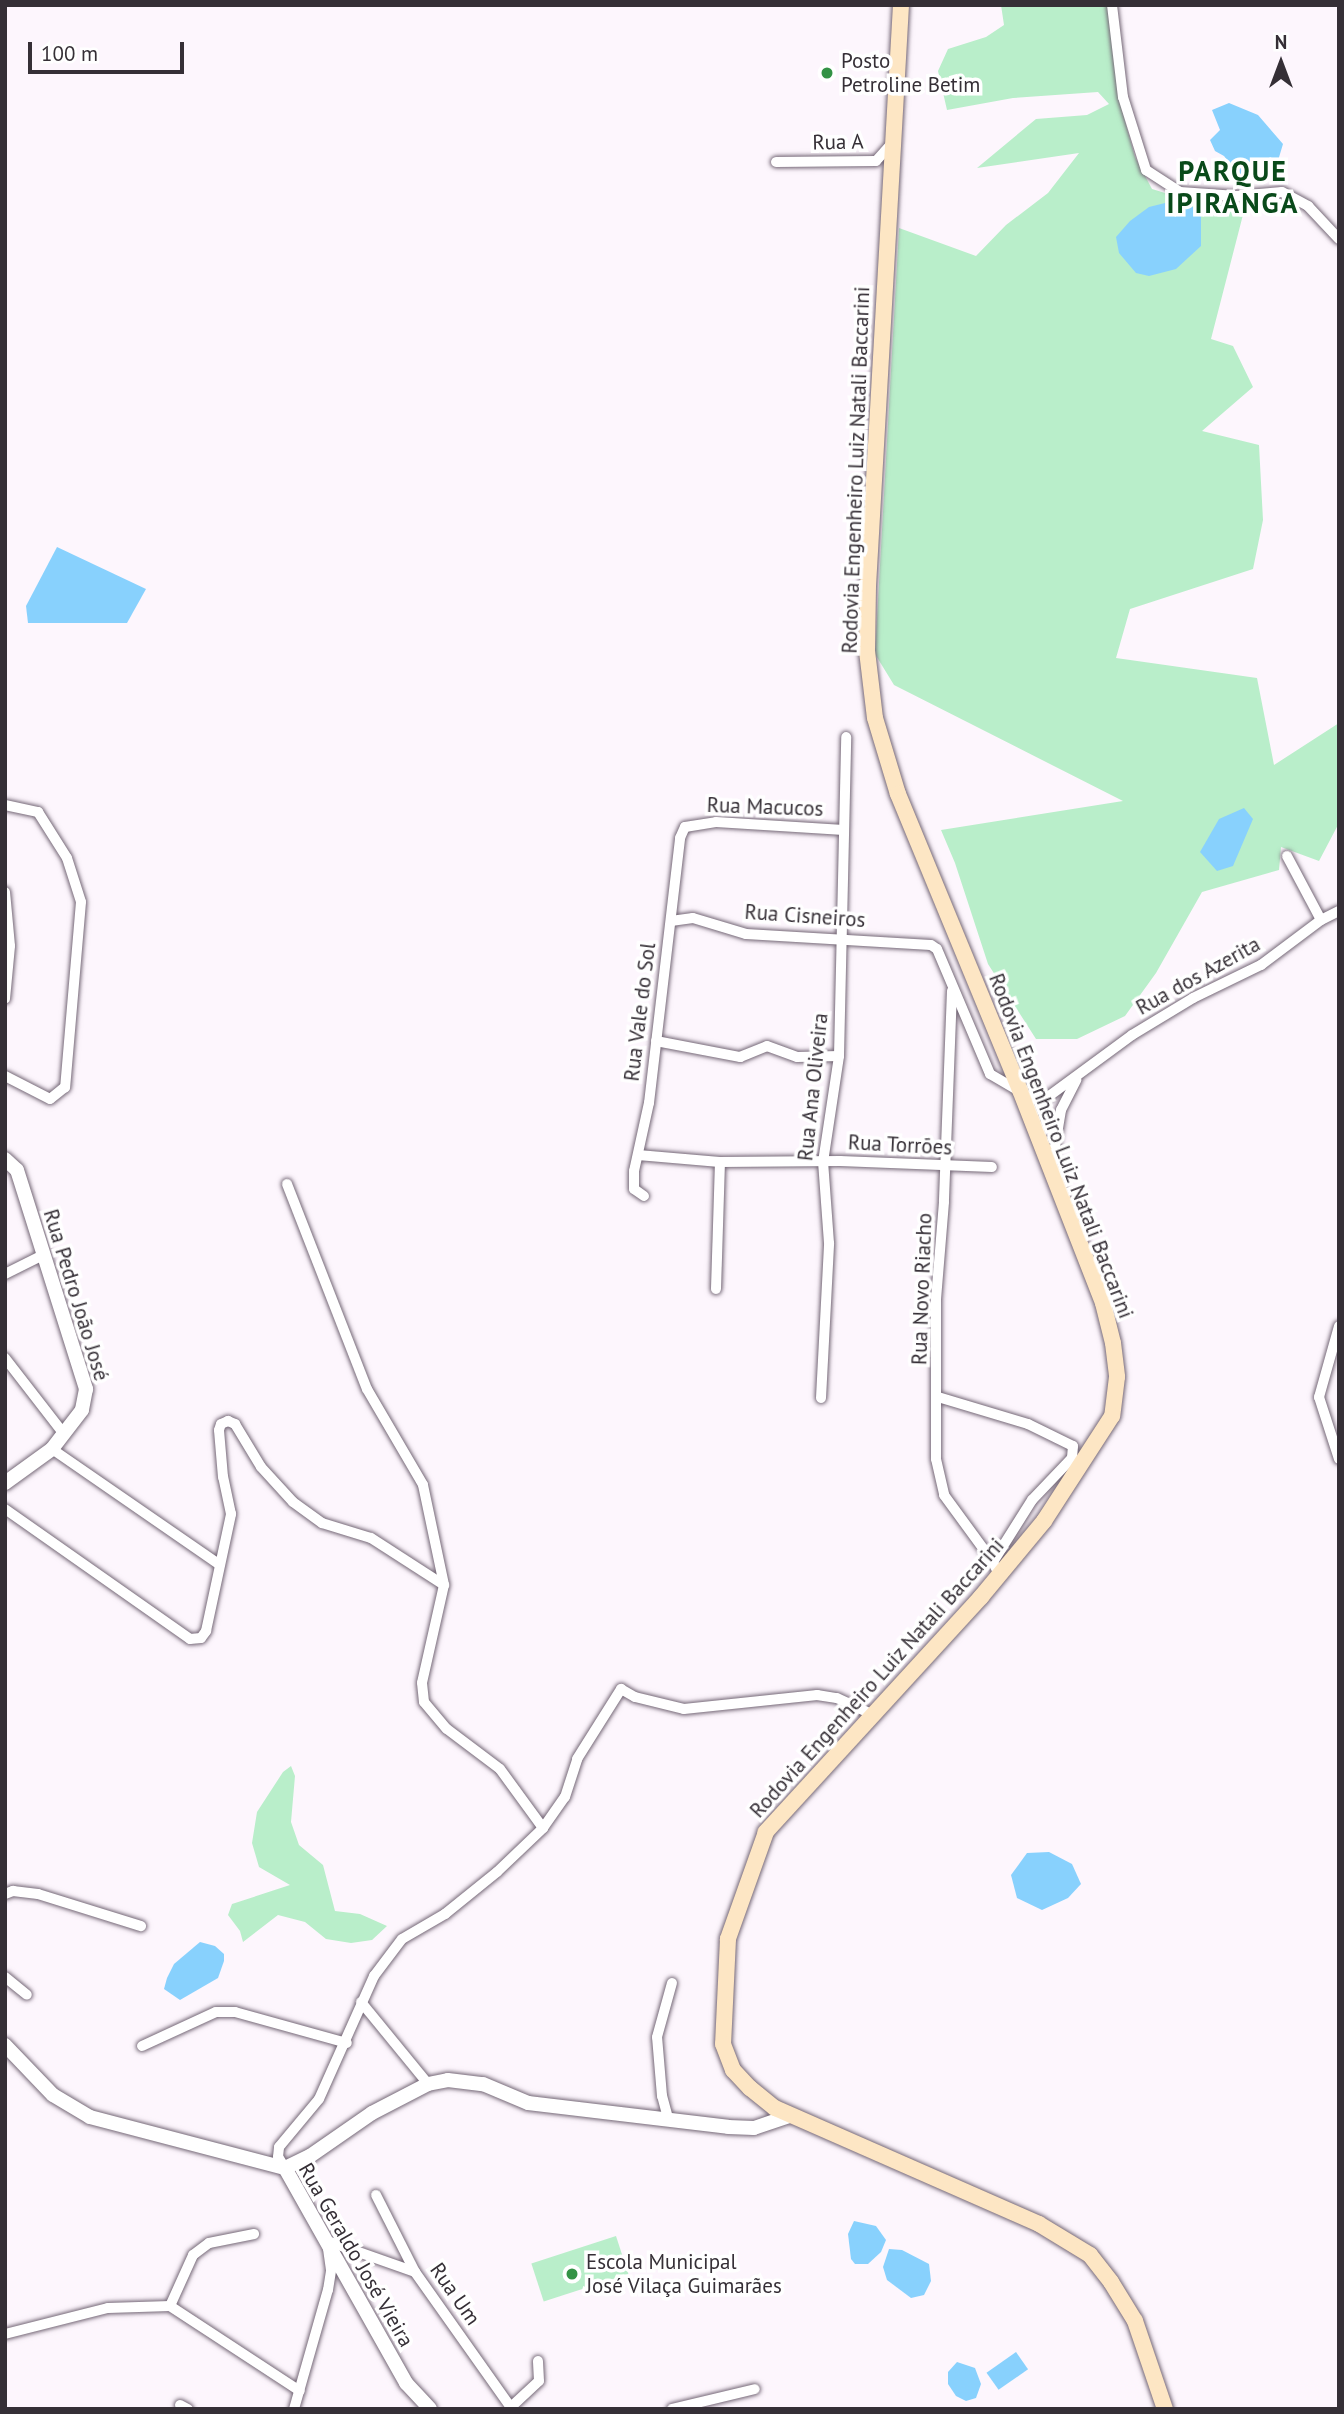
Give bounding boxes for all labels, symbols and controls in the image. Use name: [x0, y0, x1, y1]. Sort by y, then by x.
scale bar: [32, 28, 187, 72]
north arrow: [1246, 28, 1316, 98]
text: N: [1275, 30, 1287, 54]
text: 100 m: [41, 40, 98, 67]
place label: Posto Petroline Betim: [841, 48, 980, 98]
marker: Posto Petroline Betim: [819, 65, 835, 81]
street label: Rua A: [812, 129, 864, 155]
district label: PARQUE IPIRANGA: [1167, 154, 1299, 220]
street label: Rodovia Engenheiro Luiz Natali Baccarini: [837, 286, 875, 654]
street label: Rua Macucos: [706, 792, 824, 822]
street label: Rua Cisneiros: [744, 899, 866, 933]
street label: Rua dos Azerita: [1131, 931, 1265, 1021]
street label: Rua Vale do Sol: [619, 941, 661, 1083]
street label: Rodovia Engenheiro Luiz Natali Baccarini: [983, 970, 1139, 1322]
street label: Rua Ana Oliveira: [793, 1011, 833, 1163]
street label: Rua Torrões: [847, 1130, 953, 1160]
street label: Rua Pedro João José: [38, 1206, 114, 1384]
street label: Rua Novo Riacho: [907, 1212, 937, 1366]
street label: Rodovia Engenheiro Luiz Natali Baccarini: [745, 1533, 1009, 1823]
street label: Rua Geraldo José Vieira: [293, 2158, 419, 2352]
place label: Escola Municipal José Vilaça Guimarães: [586, 2249, 782, 2299]
street label: Rua Um: [424, 2258, 486, 2330]
marker: Escola Municipal José Vilaça Guimarães: [564, 2266, 580, 2282]

